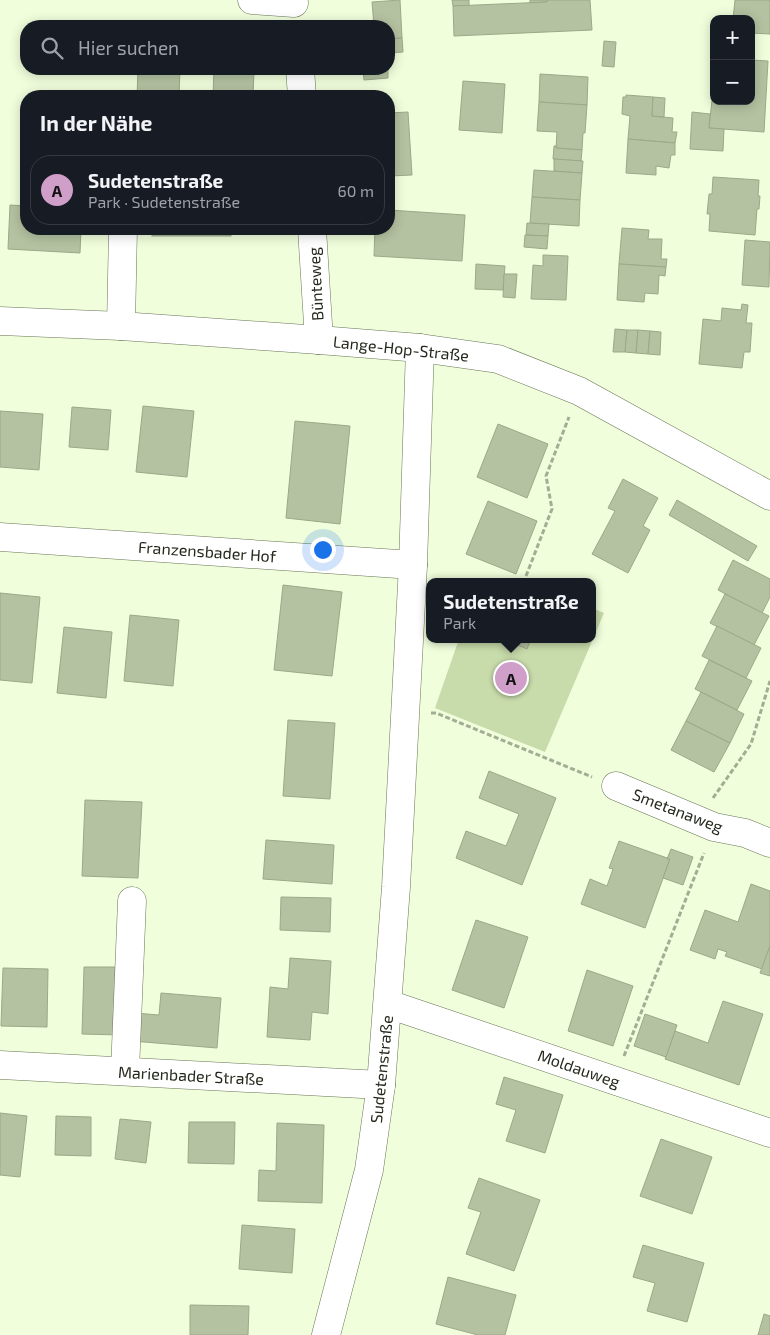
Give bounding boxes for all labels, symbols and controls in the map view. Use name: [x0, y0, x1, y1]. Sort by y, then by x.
map controls: [710, 15, 755, 105]
button: +: [710, 15, 755, 60]
search box: [20, 20, 395, 75]
icon: search: [38, 34, 66, 62]
text: Hier suchen: [78, 36, 179, 59]
button: −: [710, 60, 755, 105]
text: In der Nähe: [40, 110, 152, 135]
text: Sudetenstraße: [88, 169, 223, 192]
text: A: [52, 181, 62, 200]
text: 60 m: [338, 181, 374, 200]
text: Park · Sudetenstraße: [88, 192, 240, 211]
street label: Bünteweg: [304, 247, 326, 321]
street label: Lange-Hop-Straße: [332, 331, 470, 365]
street label: Franzensbader Hof: [137, 537, 277, 565]
your location: [310, 537, 336, 563]
popup: [426, 578, 596, 643]
text: Sudetenstraße: [443, 590, 579, 613]
text: Park: [443, 613, 476, 632]
pin: A: [495, 659, 527, 697]
street label: Smetanaweg: [630, 784, 726, 836]
street label: Sudetenstraße: [366, 1014, 396, 1124]
street label: Moldauweg: [535, 1045, 623, 1091]
street label: Marienbader Straße: [118, 1062, 264, 1088]

